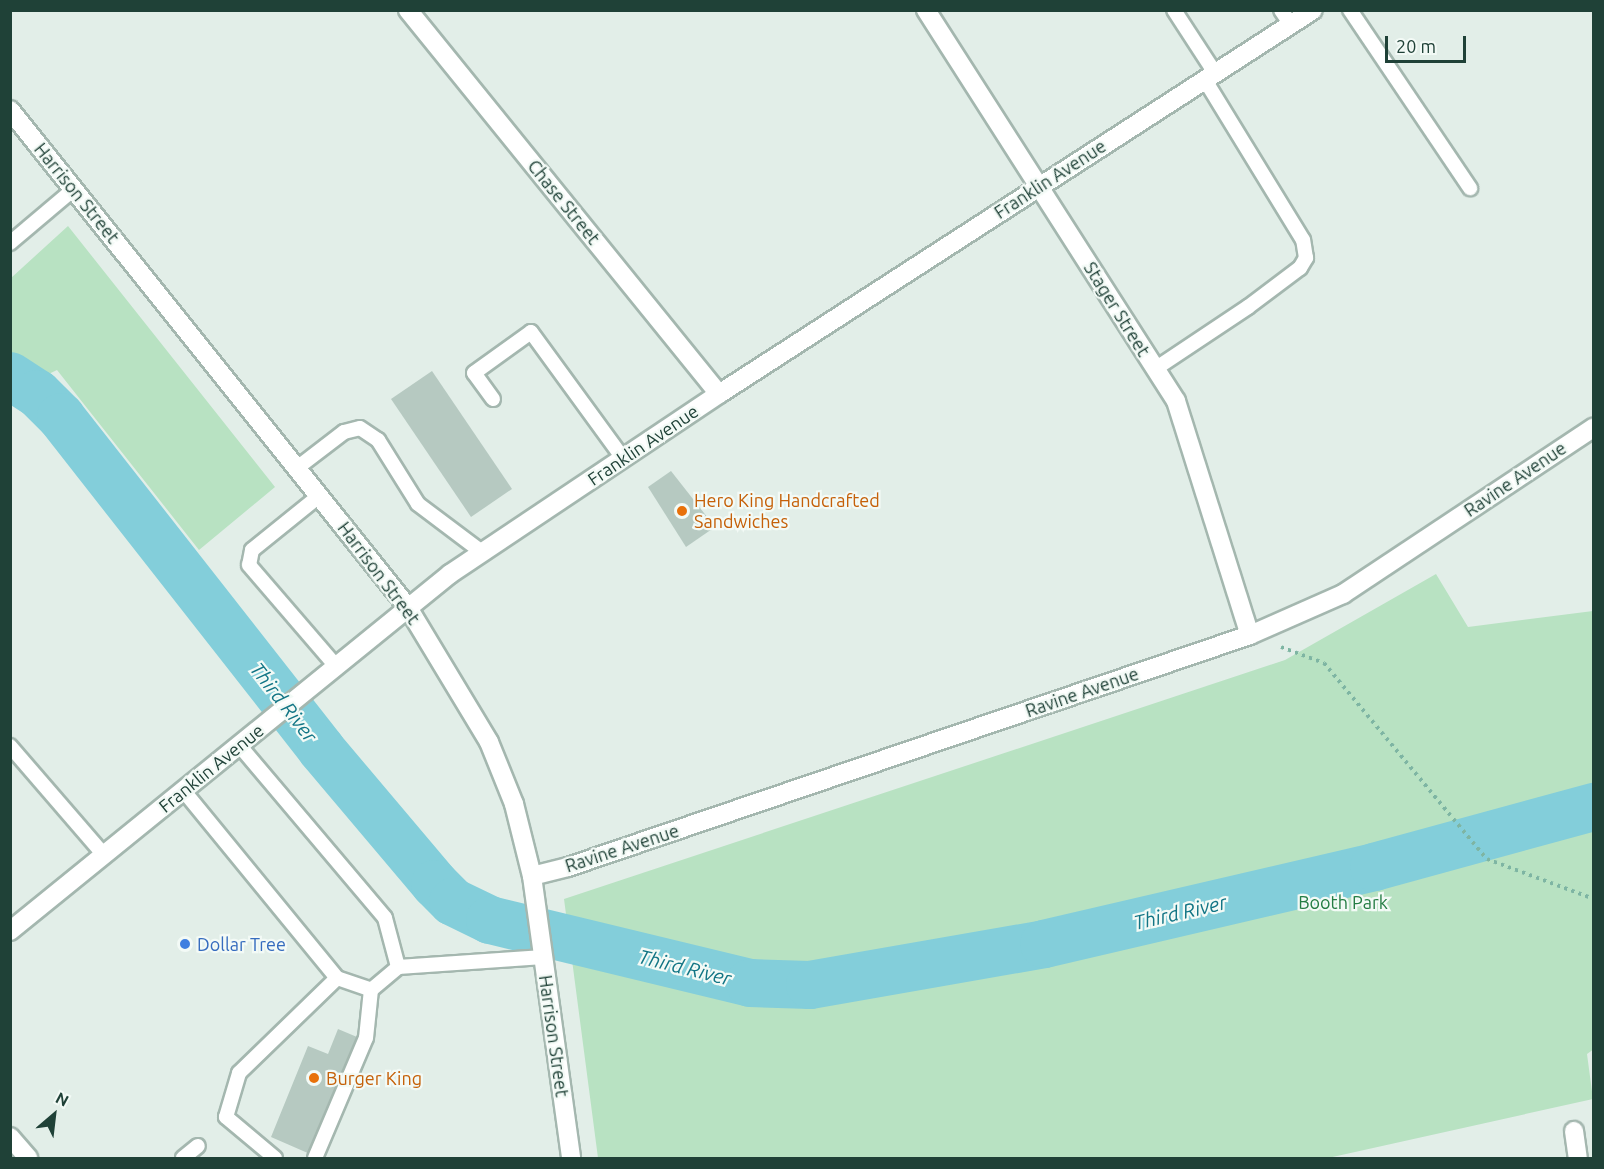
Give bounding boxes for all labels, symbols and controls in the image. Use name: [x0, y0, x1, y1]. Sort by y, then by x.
scale bar: [1388, 24, 1469, 62]
text: 20 m: [1396, 36, 1436, 56]
street label: Franklin Avenue: [990, 135, 1110, 223]
street label: Harrison Street: [30, 138, 124, 248]
street label: Chase Street: [523, 155, 605, 249]
street label: Stager Street: [1079, 258, 1155, 360]
street label: Franklin Avenue: [584, 400, 702, 490]
street label: Ravine Avenue: [1460, 437, 1570, 521]
place label: Hero King Handcrafted Sandwiches: [694, 490, 880, 532]
marker: Hero King Handcrafted Sandwiches: [675, 504, 689, 518]
street label: Harrison Street: [333, 517, 425, 629]
water label: Third River: [245, 657, 323, 747]
street label: Ravine Avenue: [1022, 662, 1142, 722]
street label: Franklin Avenue: [154, 719, 268, 817]
street label: Ravine Avenue: [562, 819, 682, 877]
water label: Third River: [1131, 890, 1229, 934]
park label: Booth Park: [1298, 891, 1388, 913]
place label: Dollar Tree: [197, 933, 286, 955]
marker: Dollar Tree: [178, 937, 192, 951]
water label: Third River: [636, 944, 734, 990]
street label: Harrison Street: [535, 974, 573, 1098]
place label: Burger King: [326, 1067, 422, 1089]
marker: Burger King: [307, 1071, 321, 1085]
north arrow: [24, 1085, 84, 1145]
text: N: [53, 1088, 72, 1110]

